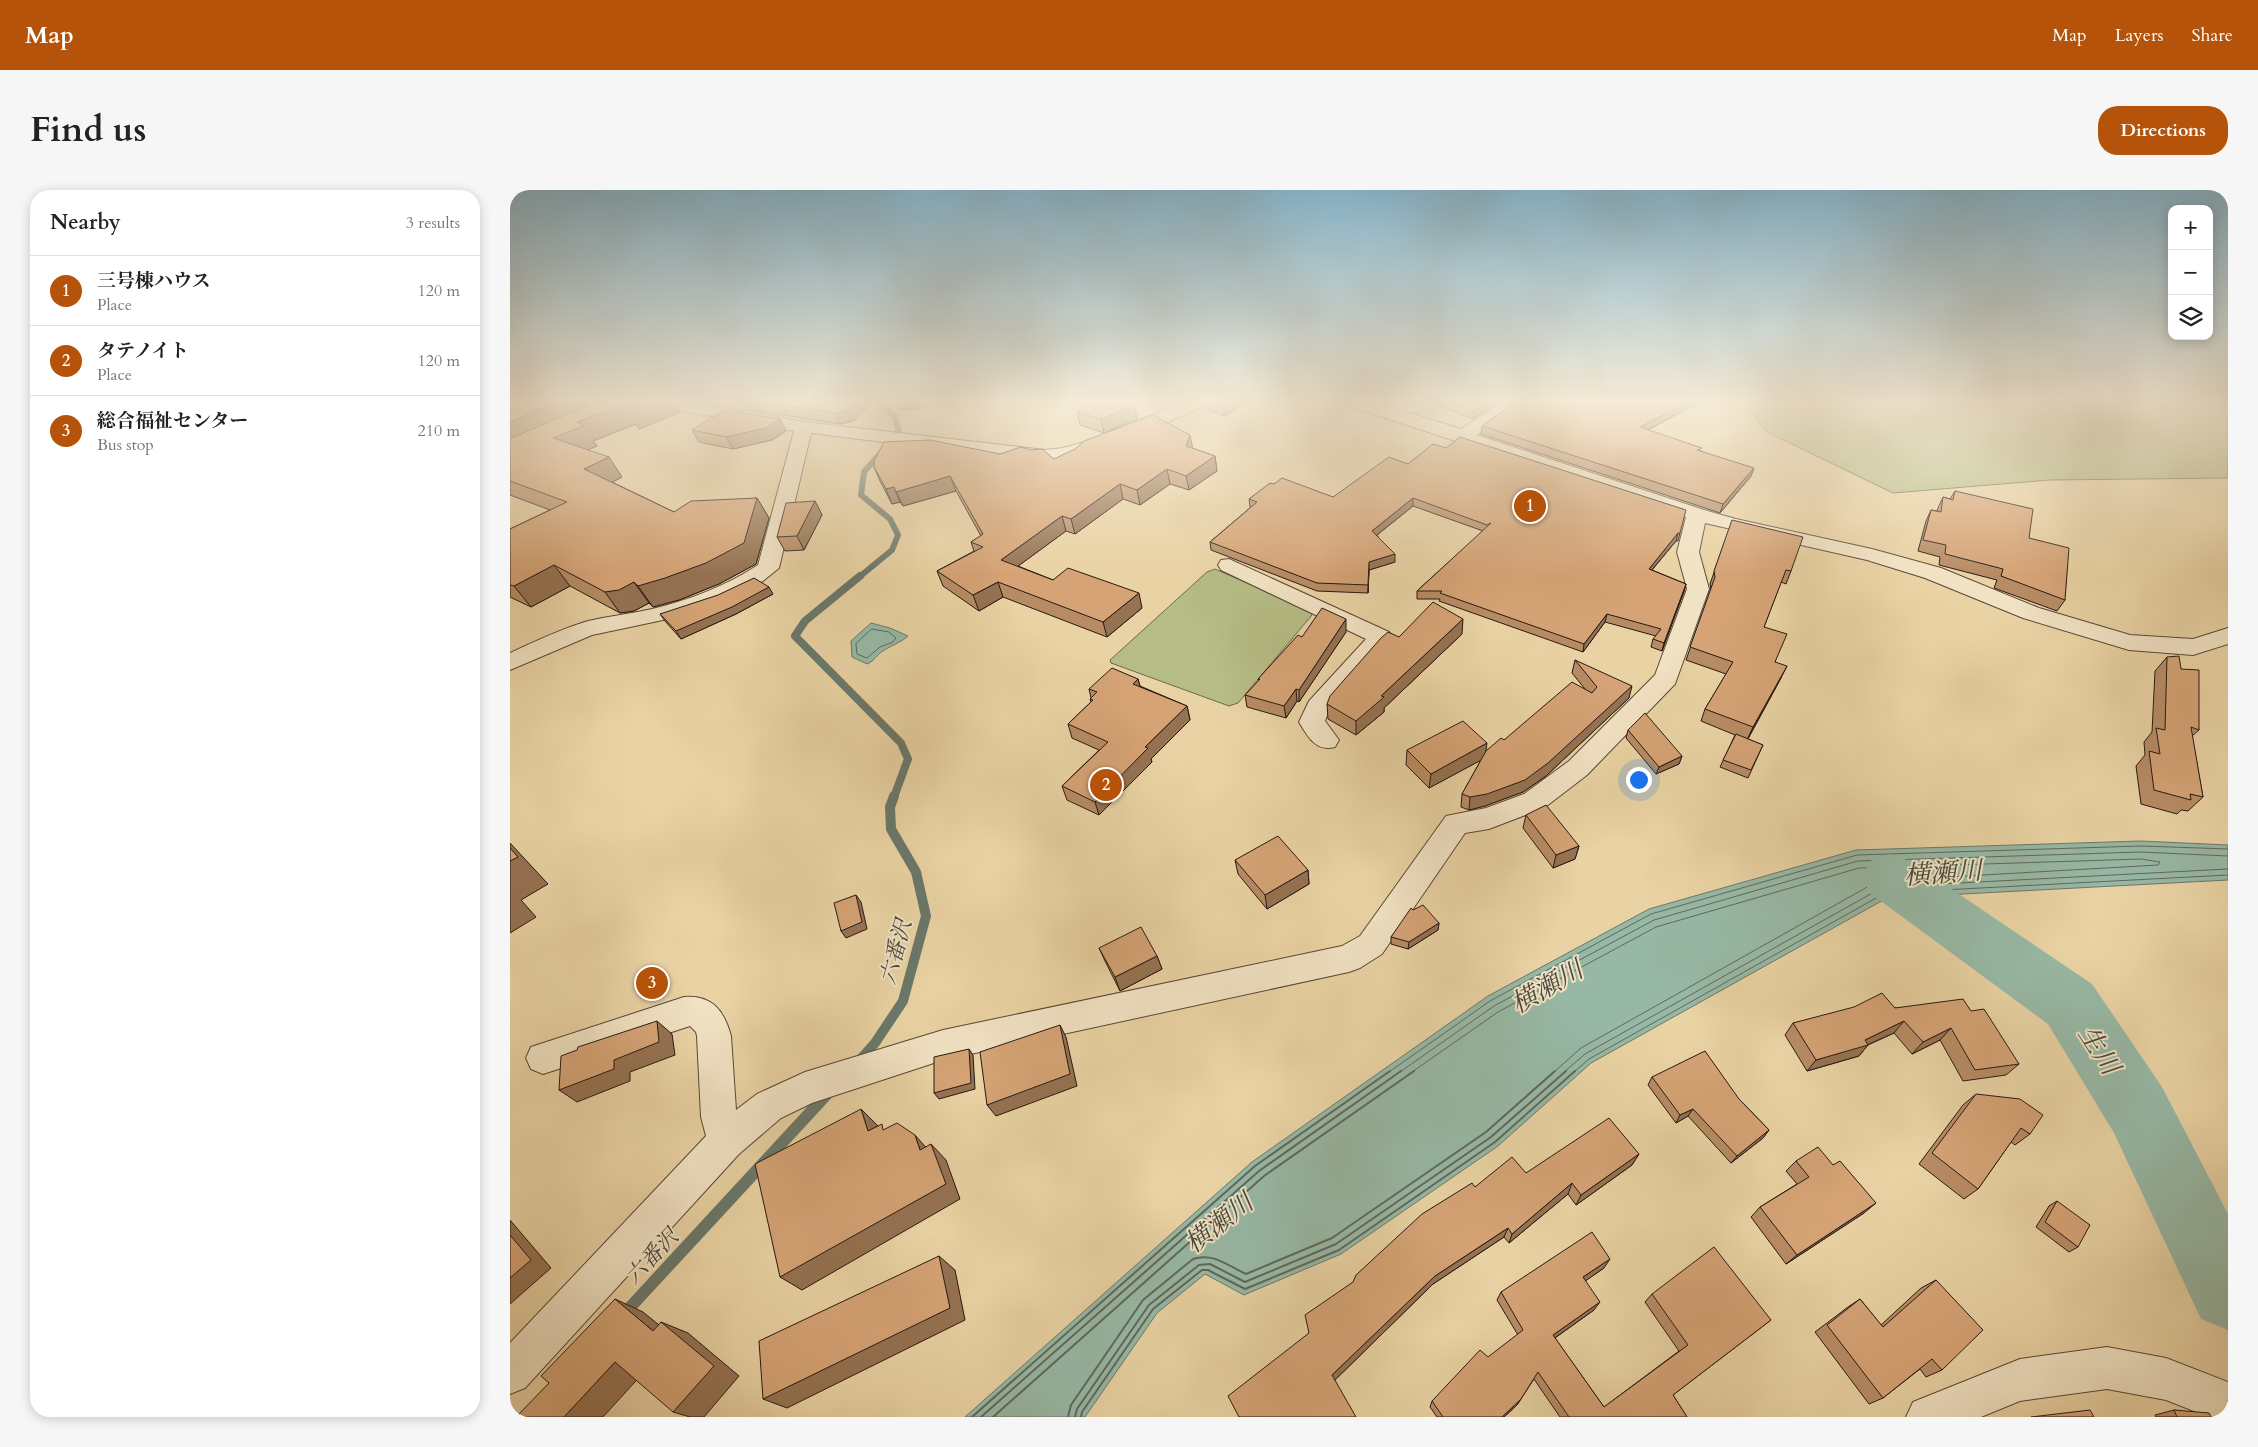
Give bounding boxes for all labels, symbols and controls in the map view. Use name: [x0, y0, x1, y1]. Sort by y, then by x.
text: Map: [25, 19, 74, 52]
text: Map: [2052, 23, 2087, 48]
text: Layers: [2115, 23, 2164, 48]
text: Share: [2192, 23, 2233, 48]
text: Find us: [30, 106, 146, 154]
button: Directions: [2098, 106, 2228, 155]
map controls: [2168, 205, 2213, 340]
button: +: [2168, 205, 2213, 250]
text: Nearby: [50, 208, 121, 237]
text: 3 results: [406, 212, 460, 234]
button: −: [2168, 250, 2213, 295]
text: 三号棟ハウス: [97, 268, 210, 294]
text: 1: [62, 280, 70, 302]
text: 120 m: [418, 280, 460, 302]
text: Place: [97, 294, 132, 316]
button: layers: [2168, 295, 2213, 340]
text: タテノイト: [97, 338, 189, 364]
text: 2: [62, 350, 70, 372]
text: 120 m: [418, 350, 460, 372]
text: Place: [97, 364, 132, 386]
text: 総合福祉センター: [97, 408, 248, 434]
text: 3: [62, 420, 70, 442]
text: 210 m: [418, 420, 460, 442]
text: Bus stop: [97, 434, 154, 456]
pin: 1: [1514, 487, 1546, 525]
pin: 2: [1090, 766, 1122, 804]
your location: [1626, 767, 1652, 793]
water label: 横瀬川: [1903, 853, 1986, 893]
water label: 六番沢: [873, 913, 920, 988]
water label: 横瀬川: [1504, 951, 1592, 1022]
pin: 3: [636, 964, 668, 1002]
water label: 生川: [2070, 1019, 2129, 1084]
water label: 横瀬川: [1177, 1183, 1263, 1261]
water label: 六番沢: [619, 1220, 688, 1291]

